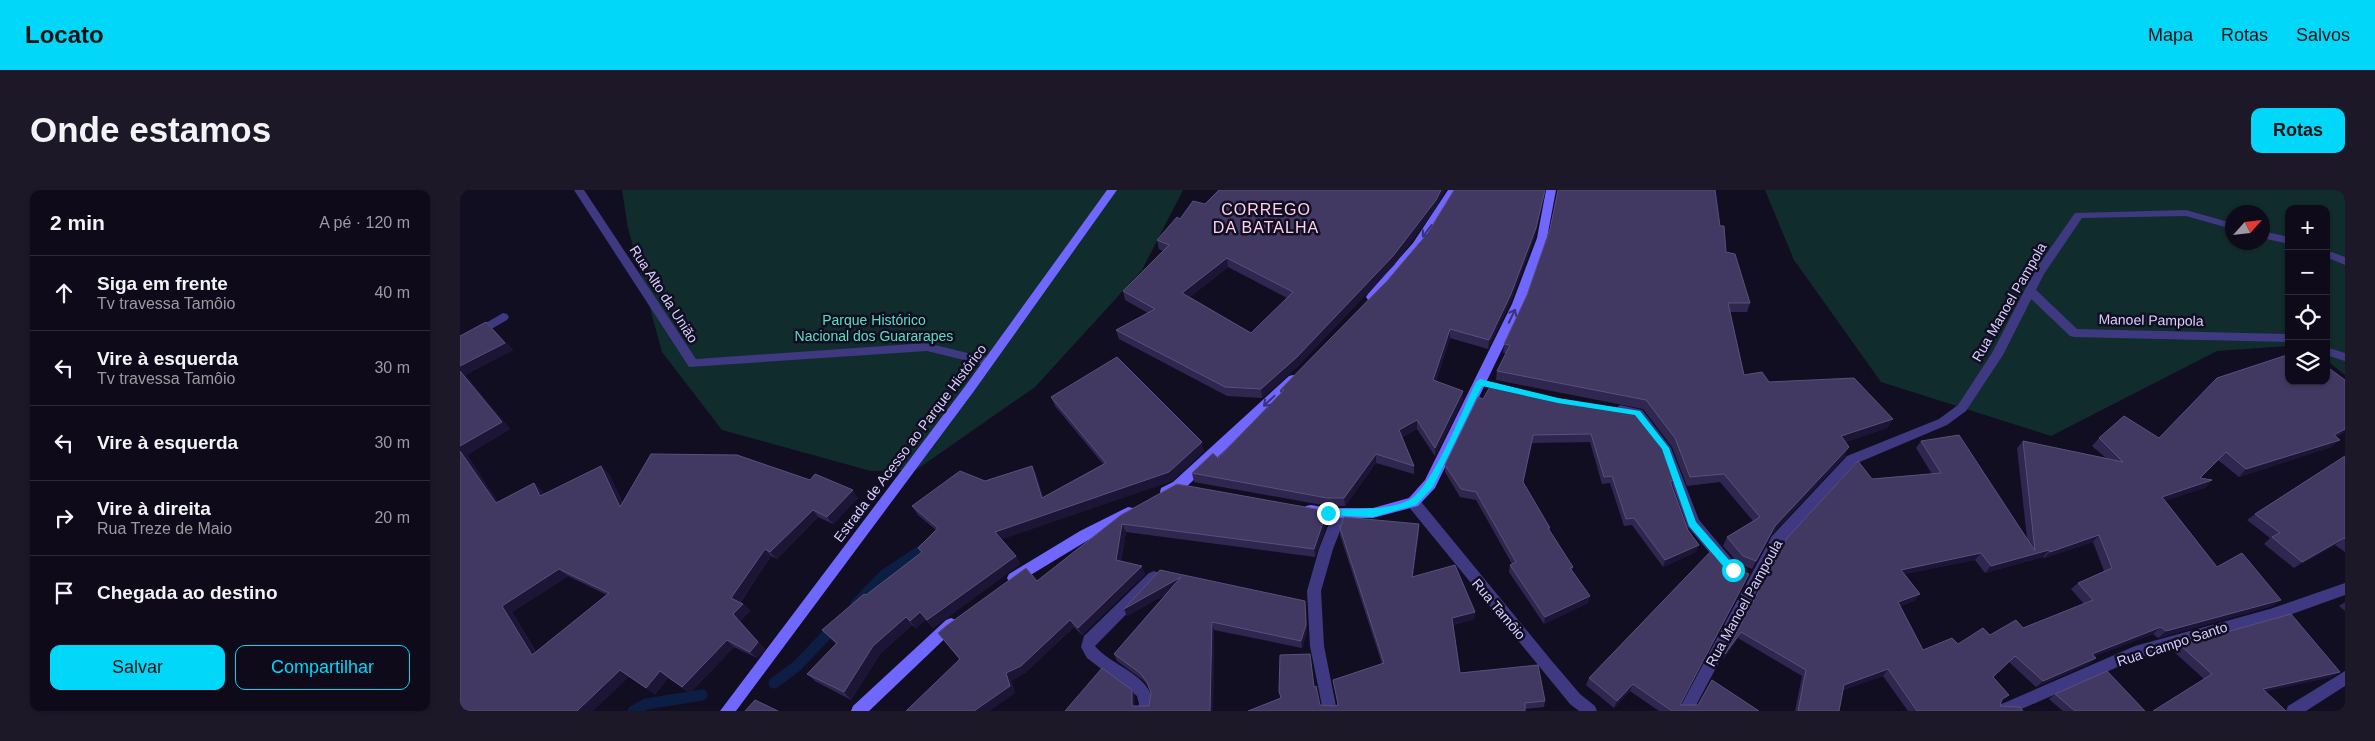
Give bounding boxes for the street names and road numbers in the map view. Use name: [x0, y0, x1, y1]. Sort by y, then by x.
street label: Rua Manoel Pampola: [1968, 240, 2050, 364]
street label: Rua Alto da União: [627, 242, 702, 346]
street label: Manoel Pampola: [2098, 311, 2204, 329]
street label: Estrada de Acesso ao Parque Histórico: [830, 341, 990, 545]
street label: Rua Manoel Pampoula: [1702, 537, 1786, 669]
street label: Rua Tamôio: [1469, 575, 1529, 643]
street label: Rua Campo Santo: [2115, 619, 2229, 669]

